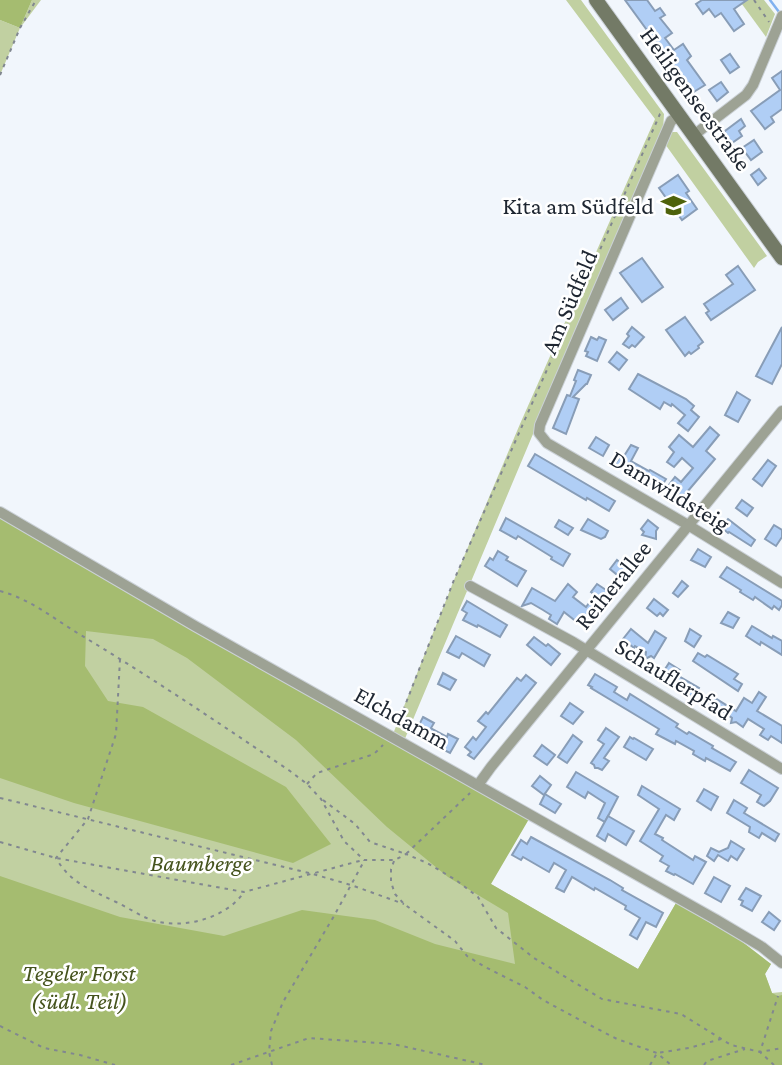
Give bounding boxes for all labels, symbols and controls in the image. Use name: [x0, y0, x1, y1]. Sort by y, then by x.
street label: Heiligenseestraße: [635, 22, 758, 176]
place label: Kita am Südfeld: [503, 192, 654, 219]
school or university icon: Kita am Südfeld: [660, 192, 688, 220]
street label: Am Südfeld: [535, 245, 603, 358]
street label: Damwildsteig: [605, 444, 735, 537]
street label: Reiherallee: [569, 535, 657, 634]
street label: Schauflerpfad: [611, 632, 738, 726]
street label: Elchdamm: [350, 680, 454, 755]
park label: Baumberge: [150, 849, 252, 876]
park label: Tegeler Forst (südl. Teil): [23, 959, 136, 1015]

